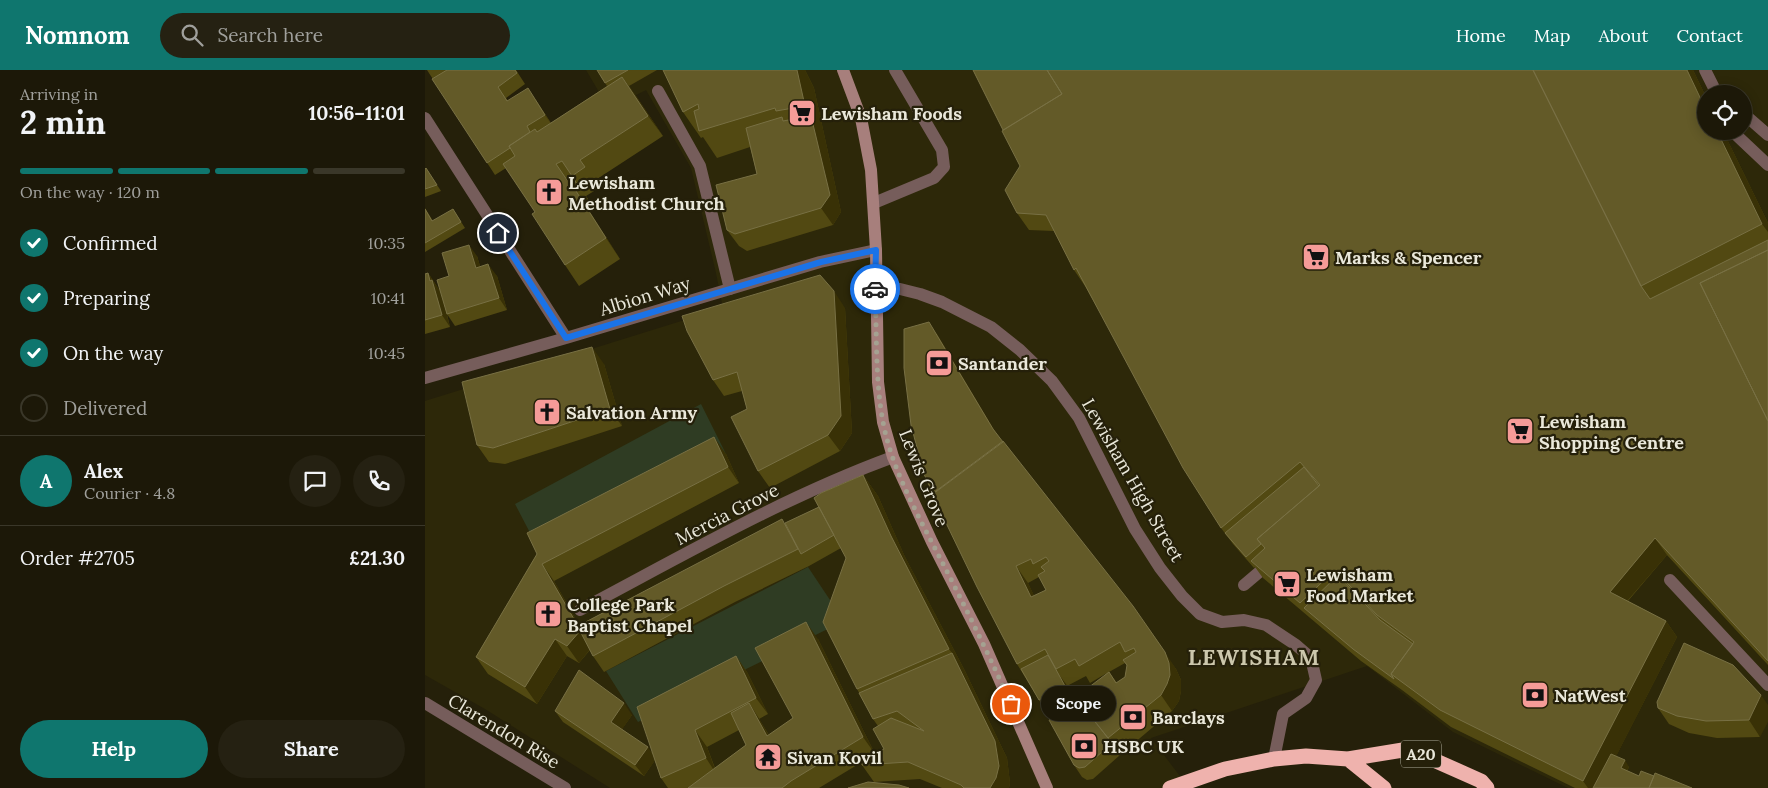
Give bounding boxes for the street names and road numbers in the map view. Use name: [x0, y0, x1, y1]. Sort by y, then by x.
street label: Albion Way: [596, 271, 694, 321]
street label: Lewisham High Street: [1077, 394, 1189, 566]
street label: Lewis Grove: [894, 426, 954, 530]
street label: Mercia Grove: [671, 478, 783, 550]
street label: Clarendon Rise: [444, 689, 564, 774]
road number: A20: [1401, 741, 1441, 768]

